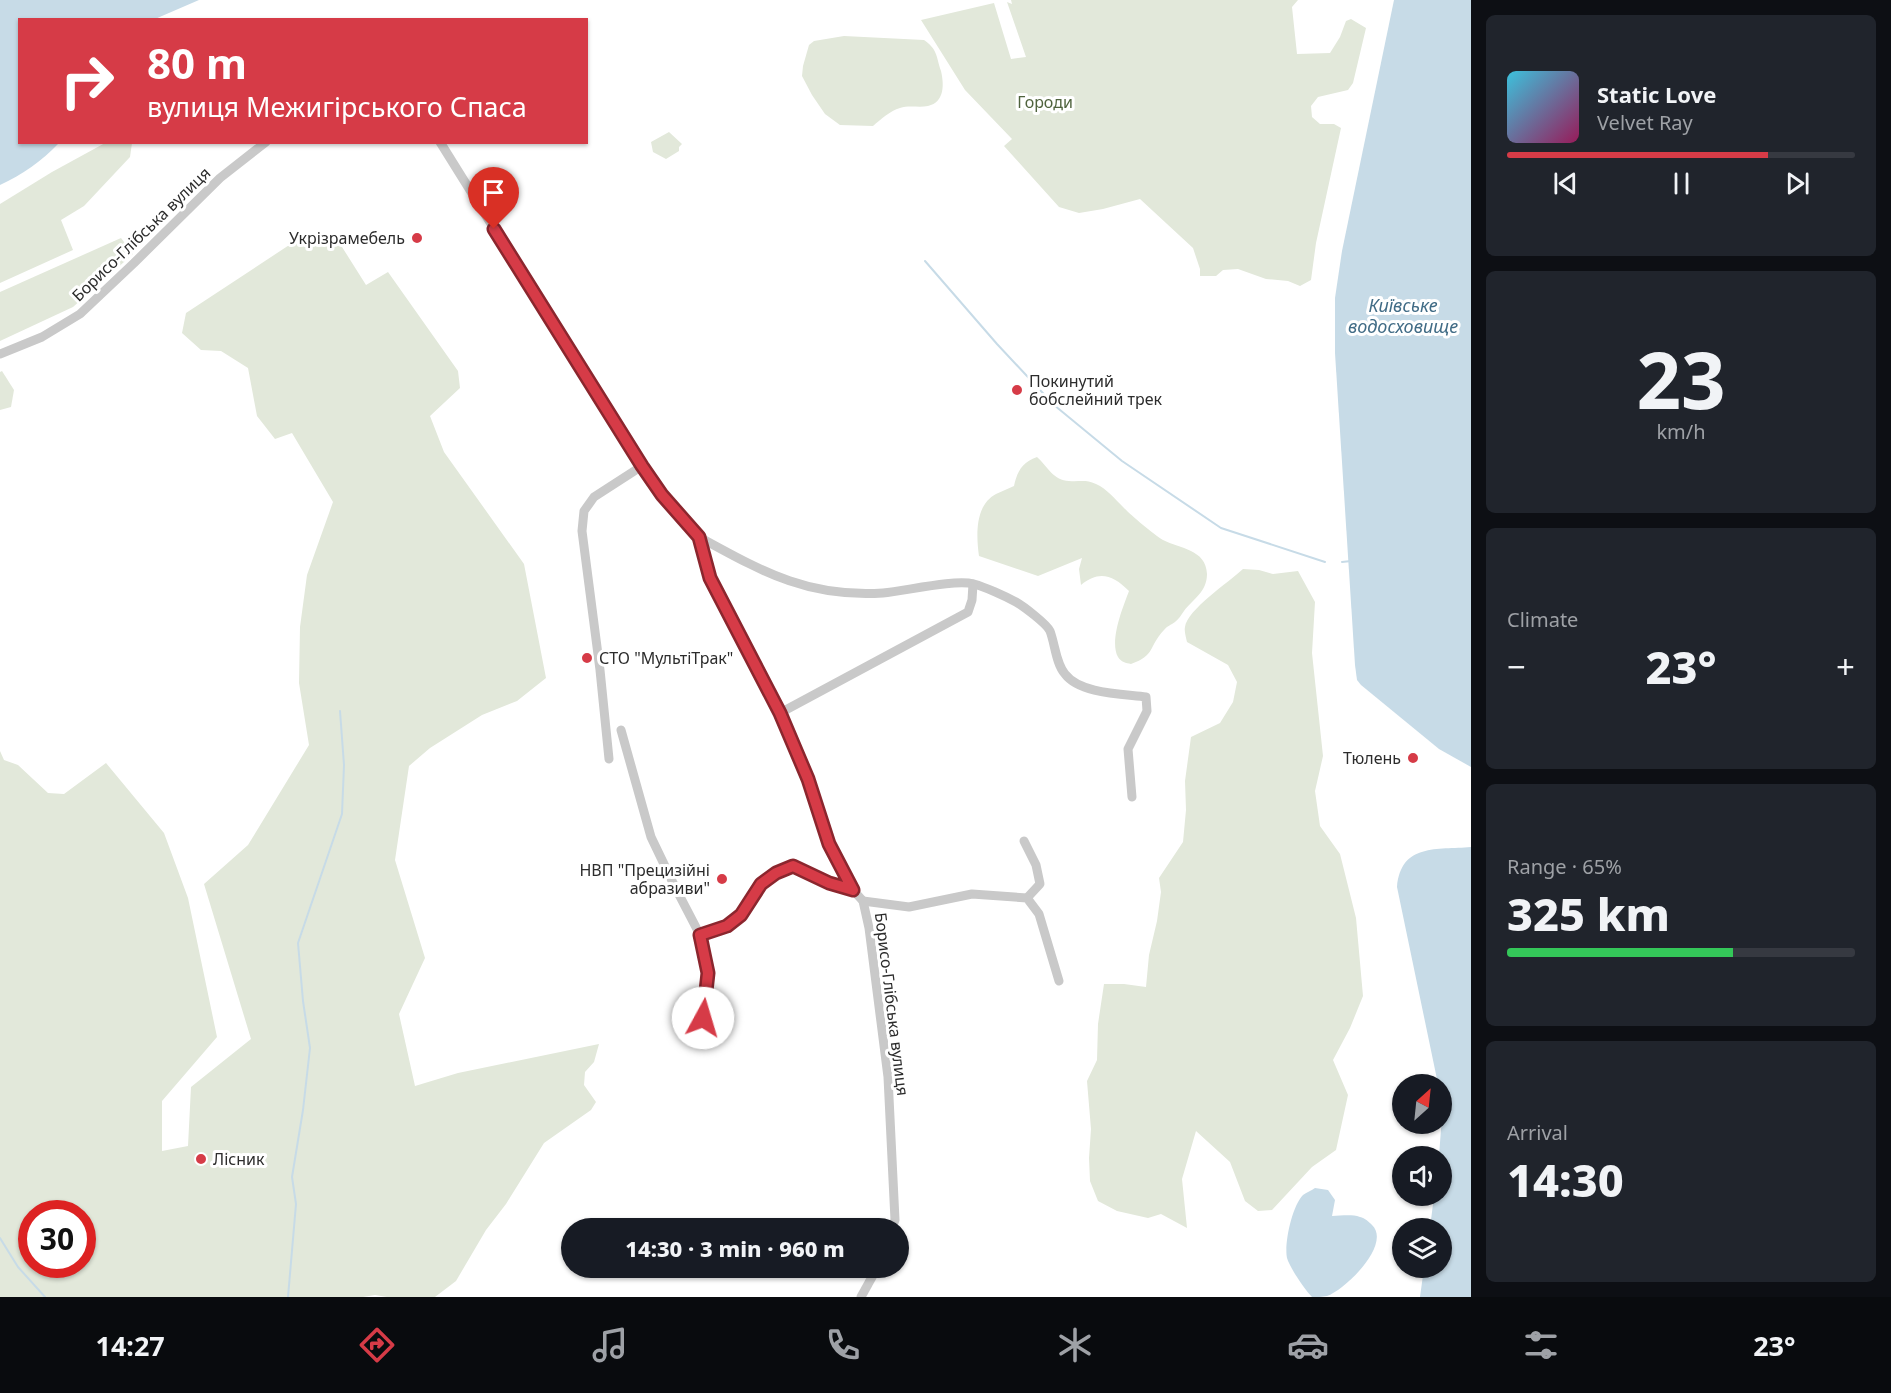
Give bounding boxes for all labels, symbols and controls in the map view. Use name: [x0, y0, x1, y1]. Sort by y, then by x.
text: 80 m: [147, 34, 247, 91]
icon: right: [48, 42, 126, 120]
text: Static Love: [1597, 79, 1716, 109]
text: вулиця Межигірського Спаса: [147, 88, 527, 125]
park label: Городи: [1017, 91, 1073, 113]
text: Velvet Ray: [1597, 109, 1693, 136]
street label: Борисо-Глібська вулиця: [67, 162, 215, 306]
pin: [468, 167, 519, 229]
icon: previous: [1549, 167, 1582, 200]
icon: pause: [1665, 167, 1698, 200]
icon: next: [1781, 167, 1814, 200]
icon: arrive: [477, 176, 510, 209]
place label: Укрізрамебель: [289, 227, 405, 249]
marker: Укрізрамебель: [410, 231, 424, 245]
water label: Київське водосховище: [1348, 293, 1458, 338]
text: 23: [1636, 326, 1726, 432]
place label: Покинутий бобслейний трек: [1029, 370, 1162, 410]
marker: Покинутий бобслейний трек: [1010, 383, 1024, 397]
text: km/h: [1656, 418, 1706, 445]
text: Climate: [1507, 606, 1578, 633]
text: 23°: [1645, 636, 1717, 697]
text: −: [1507, 644, 1526, 689]
text: +: [1836, 644, 1855, 689]
place label: СТО "МультіТрак": [599, 647, 733, 669]
marker: СТО "МультіТрак": [580, 651, 594, 665]
place label: Тюлень: [1343, 747, 1401, 769]
marker: Тюлень: [1406, 751, 1420, 765]
text: Range · 65%: [1507, 853, 1622, 880]
place label: НВП "Прецизійні абразиви": [579, 859, 710, 899]
marker: НВП "Прецизійні абразиви": [715, 872, 729, 886]
text: 325 km: [1507, 883, 1670, 944]
street label: Борисо-Глібська вулиця: [870, 911, 914, 1097]
position arrow: [671, 986, 735, 1050]
north arrow: [1392, 1074, 1452, 1134]
map controls: [1392, 1074, 1452, 1278]
text: Arrival: [1507, 1119, 1568, 1146]
button: sound: [1392, 1146, 1452, 1206]
place label: Лісник: [213, 1148, 265, 1170]
text: 14:30: [1507, 1149, 1624, 1210]
marker: Лісник: [194, 1152, 208, 1166]
speed limit sign: 30: [18, 1200, 96, 1278]
button: layers: [1392, 1218, 1452, 1278]
text: 14:30 · 3 min · 960 m: [625, 1233, 845, 1263]
icon: directions: [356, 1324, 398, 1366]
icon: music: [589, 1324, 631, 1366]
icon: phone: [822, 1324, 864, 1366]
icon: climate: [1054, 1324, 1096, 1366]
icon: car: [1287, 1324, 1329, 1366]
icon: filters: [1520, 1324, 1562, 1366]
text: 14:27: [95, 1327, 165, 1364]
text: 23°: [1753, 1327, 1796, 1364]

